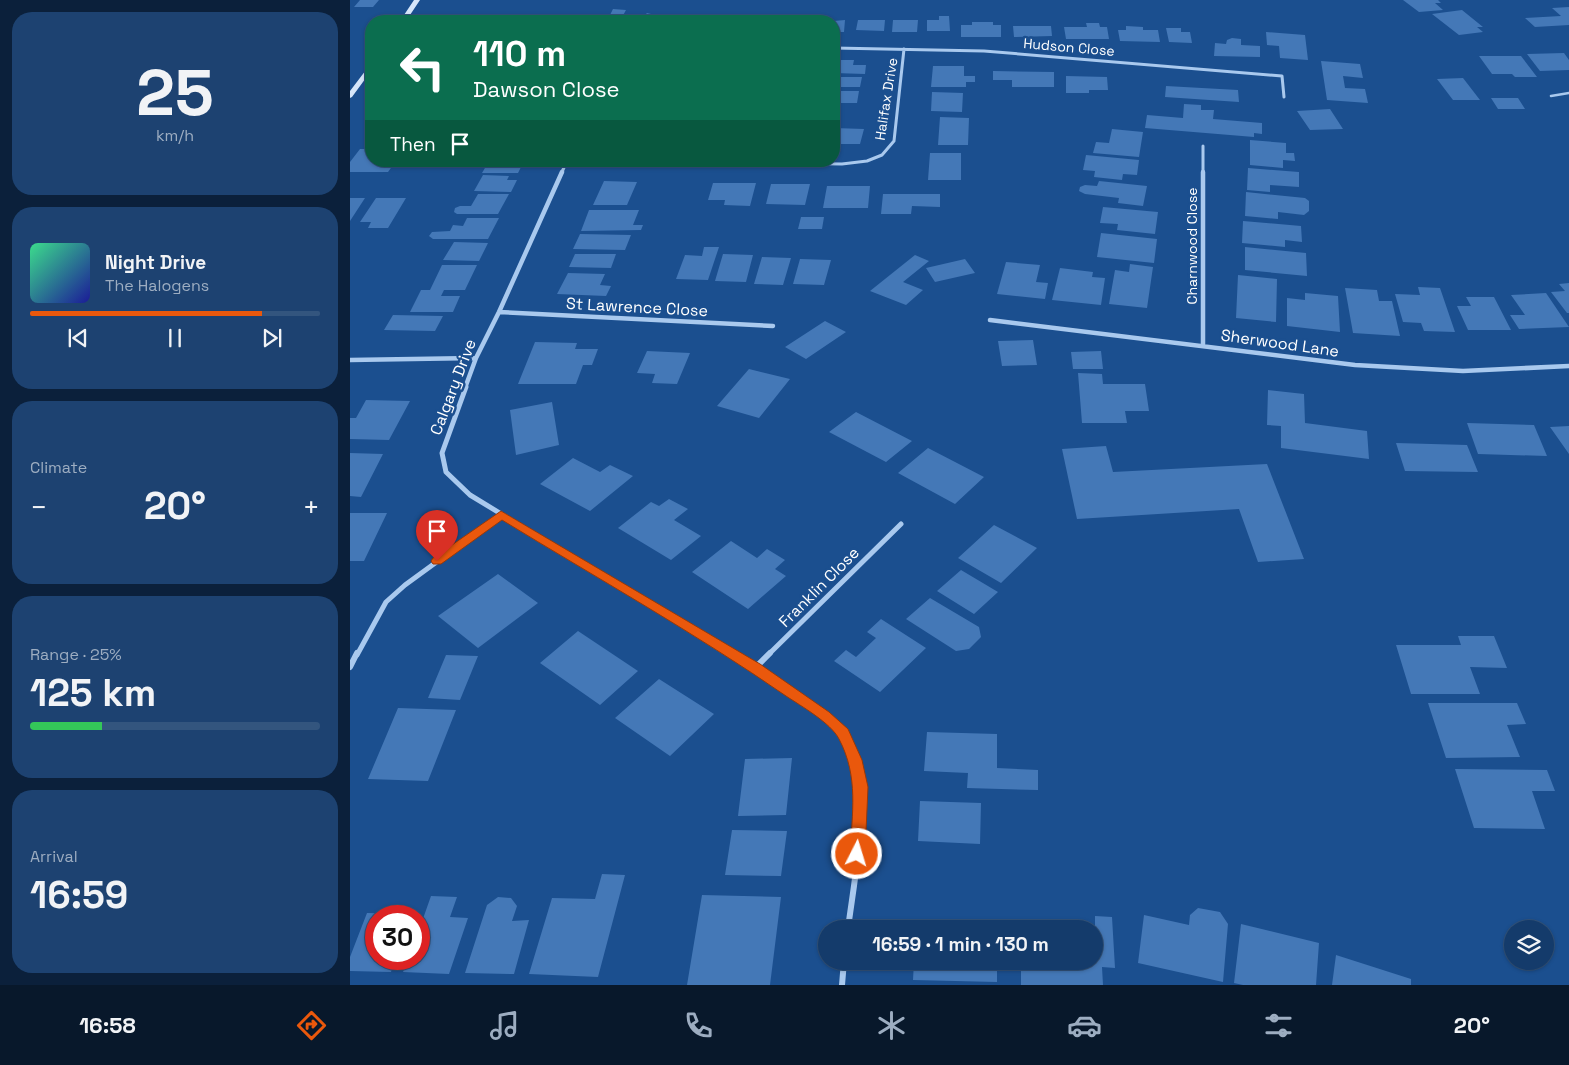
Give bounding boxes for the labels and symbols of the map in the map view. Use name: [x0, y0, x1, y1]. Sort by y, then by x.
street label: Hudson Close: [1023, 34, 1115, 60]
street label: Halifax Drive: [871, 56, 901, 142]
street label: Charnwood Close: [1183, 187, 1201, 305]
street label: St Lawrence Close: [566, 293, 708, 321]
street label: Sherwood Lane: [1220, 324, 1340, 362]
street label: Calgary Drive: [425, 336, 481, 438]
pin: [416, 510, 458, 561]
street label: Franklin Close: [774, 542, 864, 632]
position arrow: [830, 827, 882, 879]
speed limit sign: 30: [365, 905, 430, 970]

